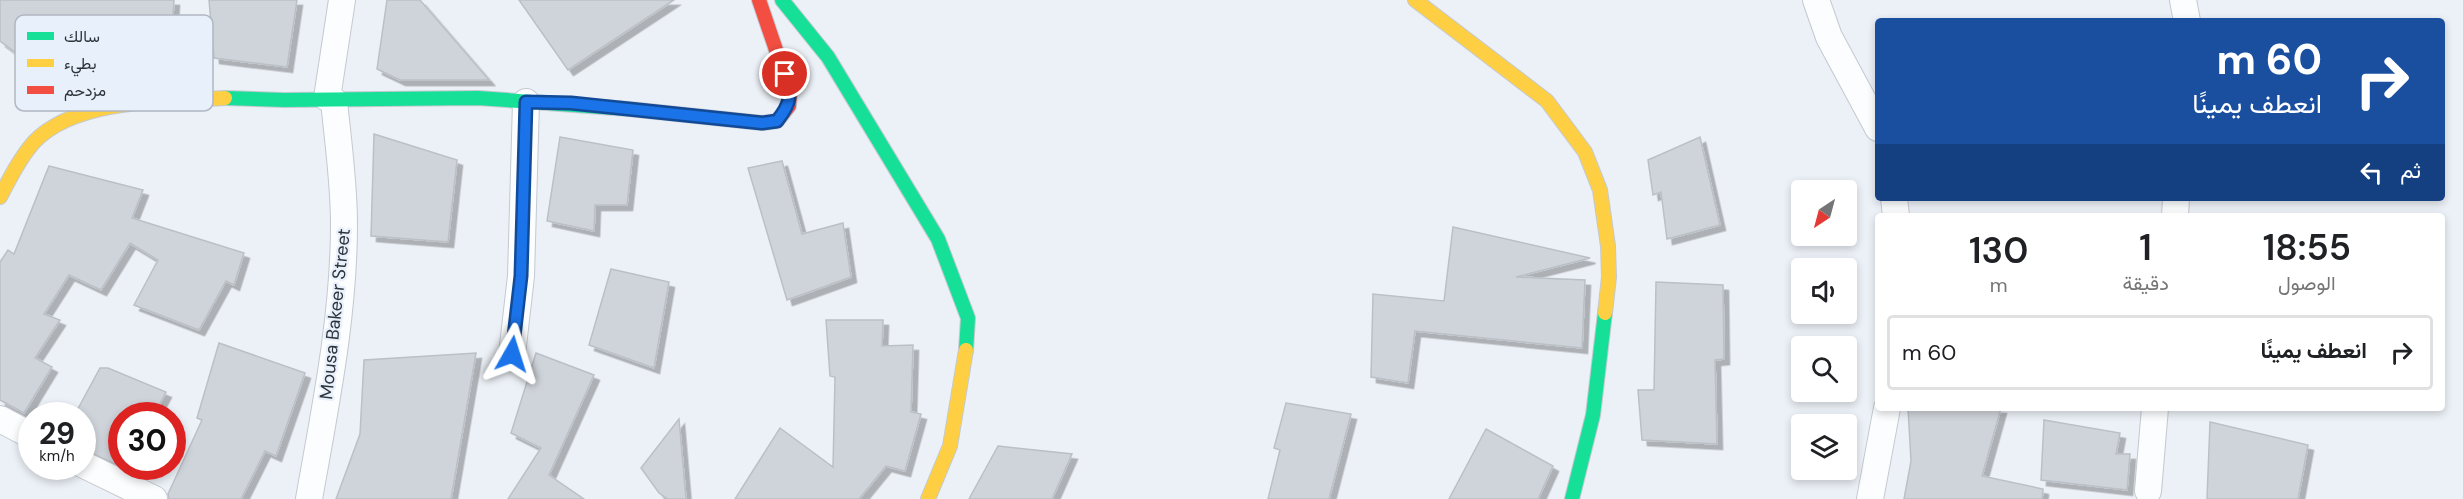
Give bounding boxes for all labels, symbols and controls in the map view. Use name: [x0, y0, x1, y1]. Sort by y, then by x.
legend: [15, 15, 213, 111]
text: سالك: [64, 26, 100, 47]
text: 60 m: [2216, 32, 2322, 87]
icon: right: [2343, 42, 2421, 120]
pin: [759, 48, 810, 99]
text: بطيء: [64, 53, 96, 77]
icon: arrive: [768, 57, 801, 90]
text: مزدحم: [64, 80, 106, 101]
text: انعطف يمينًا: [2192, 86, 2322, 121]
icon: left: [2355, 156, 2388, 189]
text: ثم: [2400, 156, 2421, 185]
north arrow: [1791, 180, 1857, 246]
map controls: [1791, 180, 1857, 480]
text: 1: [2139, 224, 2152, 271]
text: 18:55: [2263, 224, 2351, 271]
street label: Mousa Bakeer Street: [314, 227, 356, 401]
text: 130: [1969, 227, 2028, 274]
button: sound: [1791, 258, 1857, 324]
text: دقيقة: [2122, 270, 2169, 296]
text: الوصول: [2278, 270, 2336, 296]
text: m: [1990, 272, 2008, 298]
position arrow: [480, 322, 544, 386]
button: search: [1791, 336, 1857, 402]
text: انعطف يمينًا: [2260, 336, 2367, 365]
icon: right: [2385, 336, 2418, 369]
text: 60 m: [1902, 338, 1956, 367]
speed limit sign: 30: [108, 402, 186, 480]
text: 29: [39, 414, 75, 453]
button: layers: [1791, 414, 1857, 480]
text: km/h: [39, 446, 75, 466]

